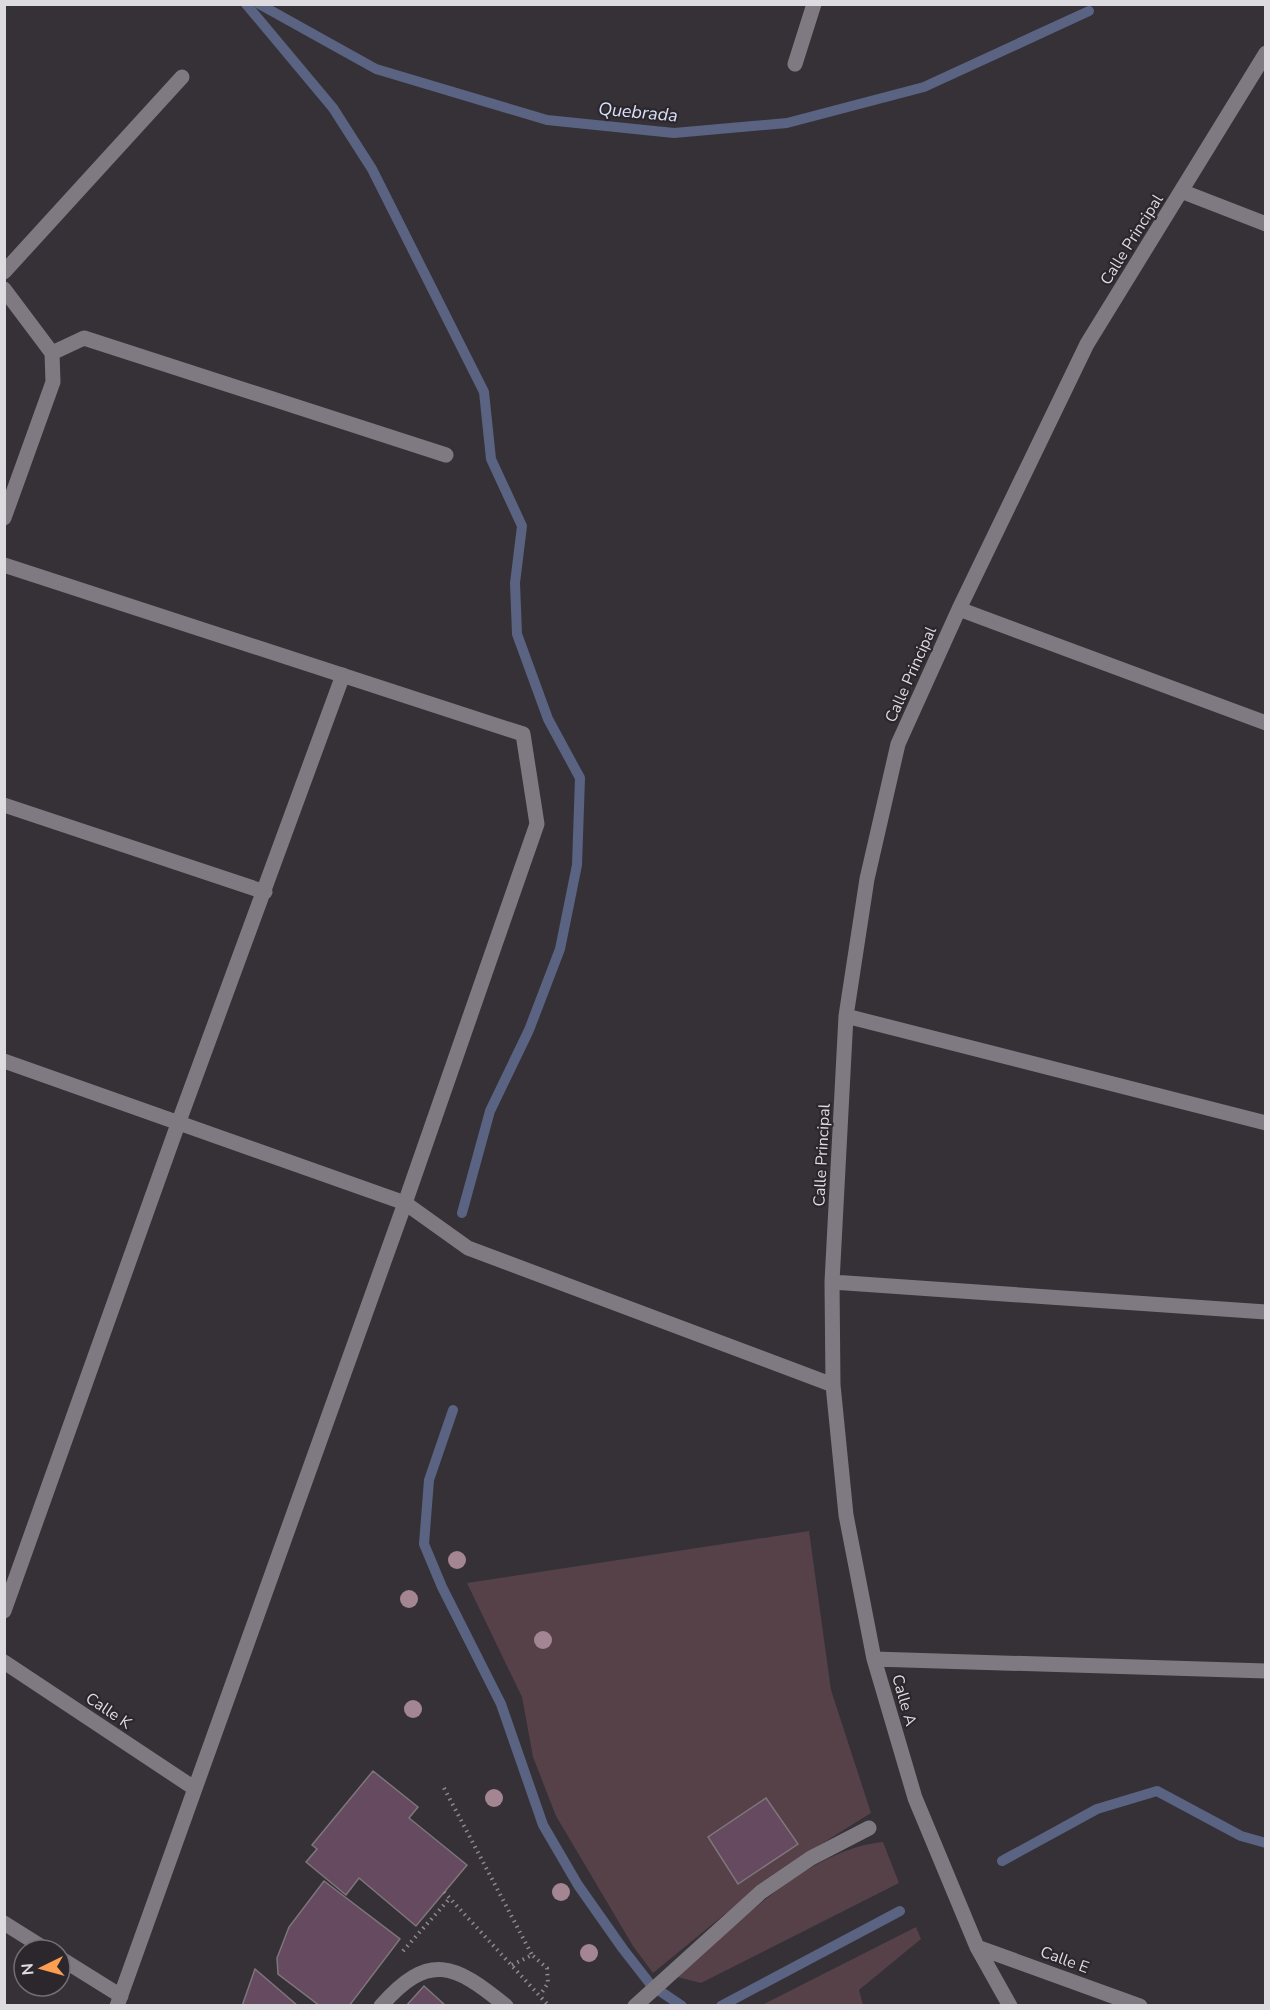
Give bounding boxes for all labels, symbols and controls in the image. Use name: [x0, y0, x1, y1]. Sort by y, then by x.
water label: Quebrada: [597, 97, 679, 127]
street label: Calle Principal: [1095, 190, 1169, 289]
street label: Calle Principal: [880, 623, 942, 726]
street label: Calle Principal: [808, 1103, 836, 1207]
street label: Calle A: [886, 1672, 922, 1729]
street label: Calle K: [81, 1687, 137, 1735]
north arrow: [12, 1938, 72, 1998]
street label: Calle E: [1037, 1941, 1092, 1979]
text: N: [17, 1962, 40, 1976]

